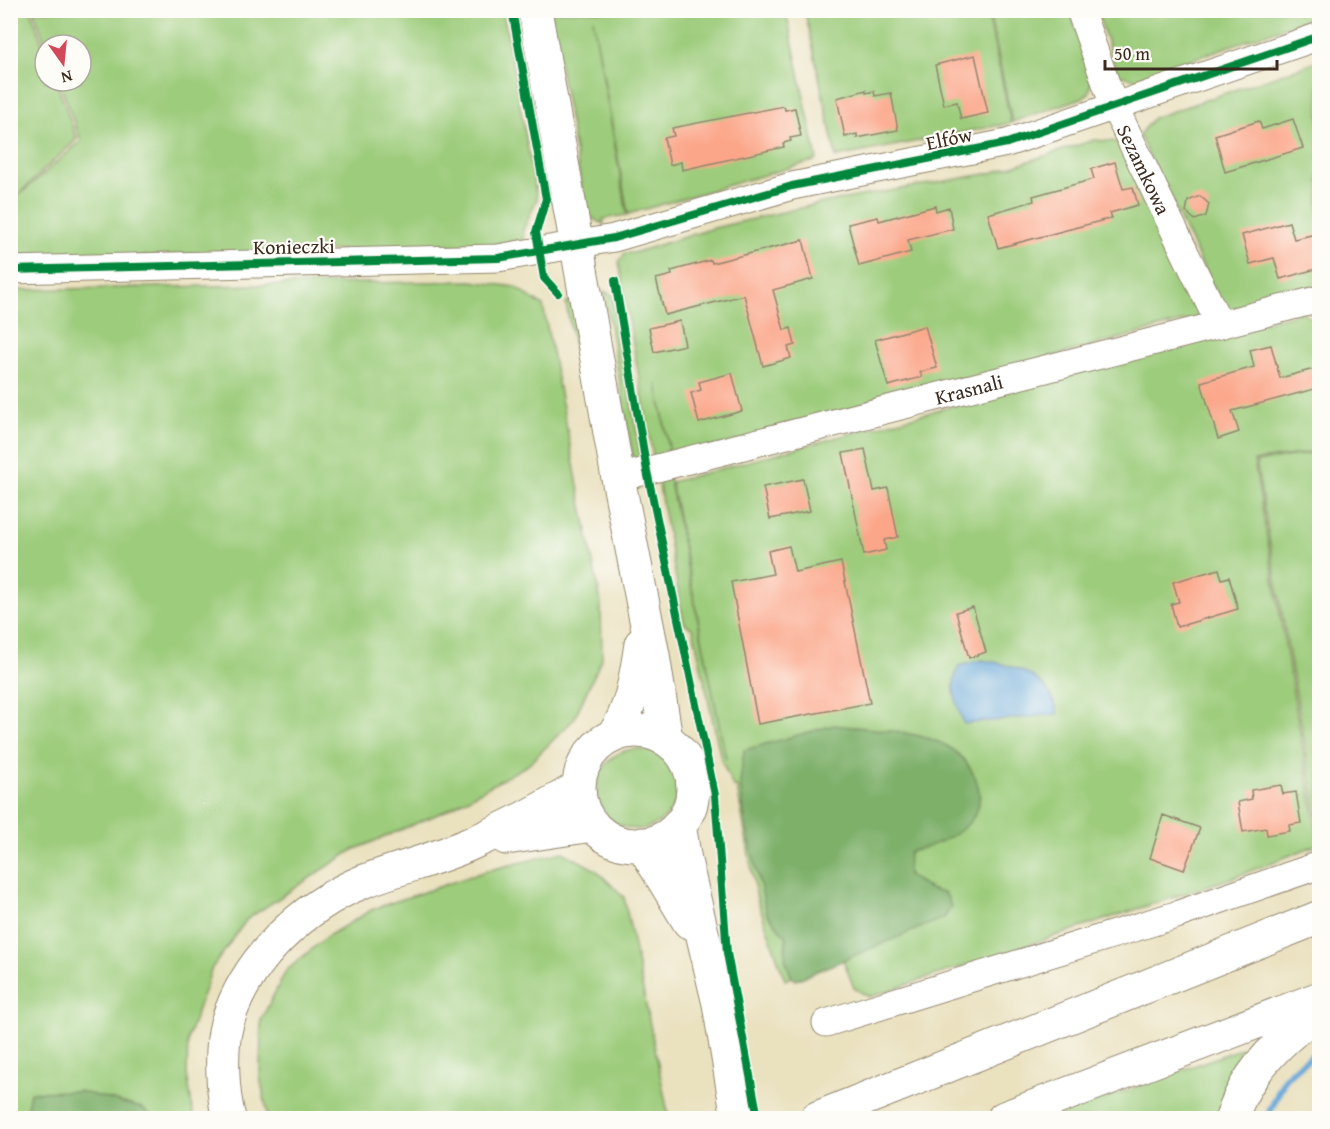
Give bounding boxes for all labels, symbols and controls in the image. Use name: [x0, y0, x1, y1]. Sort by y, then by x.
north arrow: [33, 33, 93, 93]
scale bar: [1105, 33, 1278, 71]
text: 50 m: [1114, 40, 1150, 67]
text: N: [58, 65, 75, 91]
street label: Elfów: [923, 119, 976, 157]
street label: Sezamkowa: [1110, 119, 1179, 219]
street label: Konieczki: [253, 231, 335, 261]
street label: Krasnali: [932, 366, 1006, 411]

